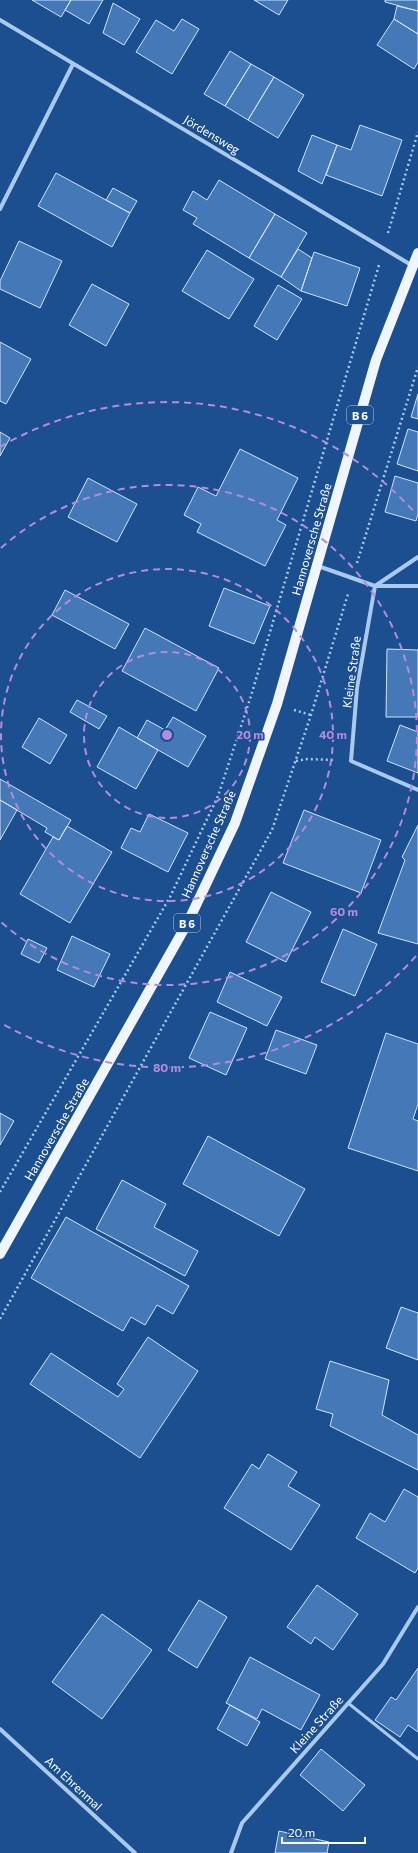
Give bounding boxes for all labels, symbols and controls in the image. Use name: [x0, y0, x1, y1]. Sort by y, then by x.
street label: Jördensweg: [181, 112, 243, 157]
road number: B 6: [347, 406, 373, 424]
street label: Hannoversche Straße: [288, 481, 334, 597]
street label: Kleine Straße: [339, 635, 363, 709]
text: 20 m: [236, 727, 264, 741]
text: 40 m: [319, 727, 347, 741]
centre of rings: [160, 728, 174, 742]
street label: Hannoversche Straße: [178, 788, 238, 900]
text: 60 m: [330, 904, 358, 918]
road number: B 6: [174, 914, 200, 932]
text: 80 m: [153, 1060, 181, 1074]
street label: Hannoversche Straße: [21, 1075, 91, 1183]
street label: Kleine Straße: [287, 1692, 345, 1756]
street label: Am Ehrenmal: [43, 1753, 105, 1813]
scale bar: [282, 1819, 365, 1845]
text: 20 m: [288, 1825, 315, 1839]

